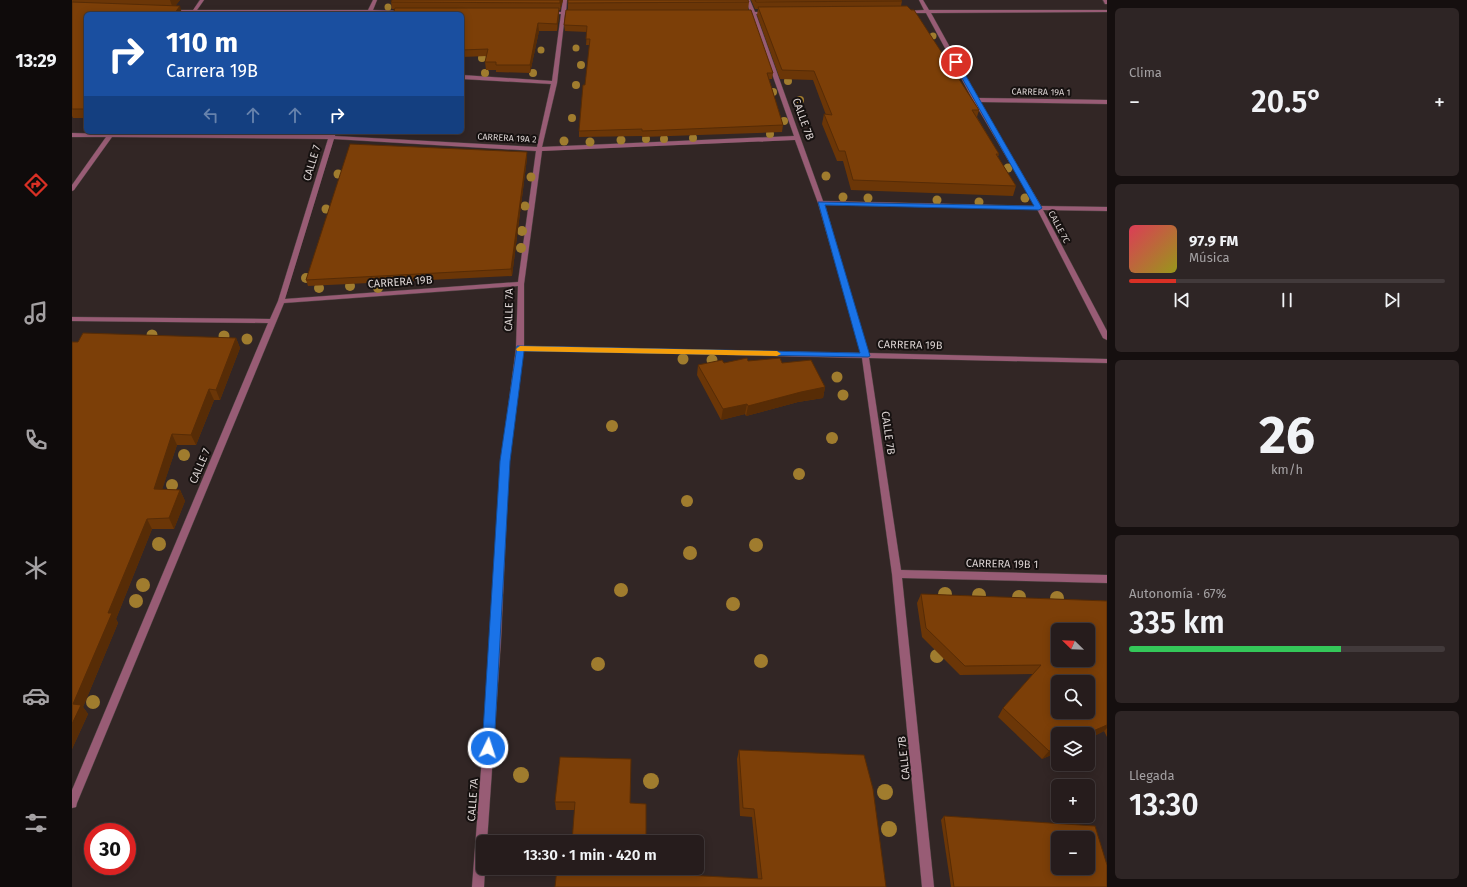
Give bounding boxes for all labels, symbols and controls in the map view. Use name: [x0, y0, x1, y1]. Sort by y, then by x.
text: 110 m: [166, 26, 238, 59]
icon: right: [100, 28, 152, 80]
pin: [939, 45, 973, 79]
text: 13:29: [15, 50, 57, 72]
icon: arrive: [945, 51, 967, 73]
text: Carrera 19B: [166, 60, 258, 82]
text: Clima: [1129, 65, 1162, 80]
text: 20.5°: [1251, 84, 1323, 120]
street label: CARRERA 19A 1: [1011, 86, 1071, 98]
text: −: [1129, 89, 1140, 116]
text: +: [1434, 89, 1445, 116]
street label: CALLE 7B: [789, 96, 817, 142]
icon: left: [200, 104, 222, 126]
icon: ahead: [242, 104, 264, 126]
icon: ahead: [284, 104, 306, 126]
icon: right: [326, 104, 348, 126]
street label: CARRERA 19A 2: [477, 131, 537, 145]
street label: CALLE 7: [300, 143, 324, 183]
icon: directions: [22, 171, 50, 199]
street label: CALLE 7C: [1046, 209, 1072, 245]
text: 97.9 FM: [1189, 232, 1238, 250]
text: Música: [1189, 250, 1230, 265]
street label: CARRERA 19B: [367, 273, 433, 291]
street label: CALLE 7A: [502, 288, 516, 332]
icon: previous: [1171, 289, 1193, 311]
icon: pause: [1276, 289, 1298, 311]
icon: next: [1381, 289, 1403, 311]
icon: music: [22, 299, 50, 327]
street label: CARRERA 19B: [878, 338, 943, 352]
text: 26: [1259, 404, 1315, 467]
street label: CALLE 7B: [879, 410, 898, 456]
icon: phone: [22, 426, 50, 454]
street label: CALLE 7: [187, 446, 213, 486]
text: km/h: [1271, 462, 1303, 477]
icon: climate: [22, 554, 50, 582]
street label: CARRERA 19B 1: [966, 557, 1038, 571]
text: Autonomía · 67%: [1129, 586, 1226, 601]
text: 335 km: [1129, 605, 1225, 641]
north arrow: [1051, 623, 1095, 667]
map controls: [1051, 623, 1095, 875]
button: search: [1051, 675, 1095, 719]
icon: car: [22, 682, 50, 710]
position arrow: [467, 727, 509, 769]
button: layers: [1051, 727, 1095, 771]
street label: CALLE 7B: [895, 735, 913, 780]
text: Llegada: [1129, 768, 1175, 783]
street label: CALLE 7A: [465, 777, 481, 822]
button: +: [1051, 779, 1095, 823]
text: 13:30: [1129, 787, 1199, 823]
icon: filters: [22, 809, 50, 837]
speed limit sign: 30: [84, 823, 136, 875]
button: −: [1051, 831, 1095, 875]
text: 13:30 · 1 min · 420 m: [523, 846, 657, 864]

